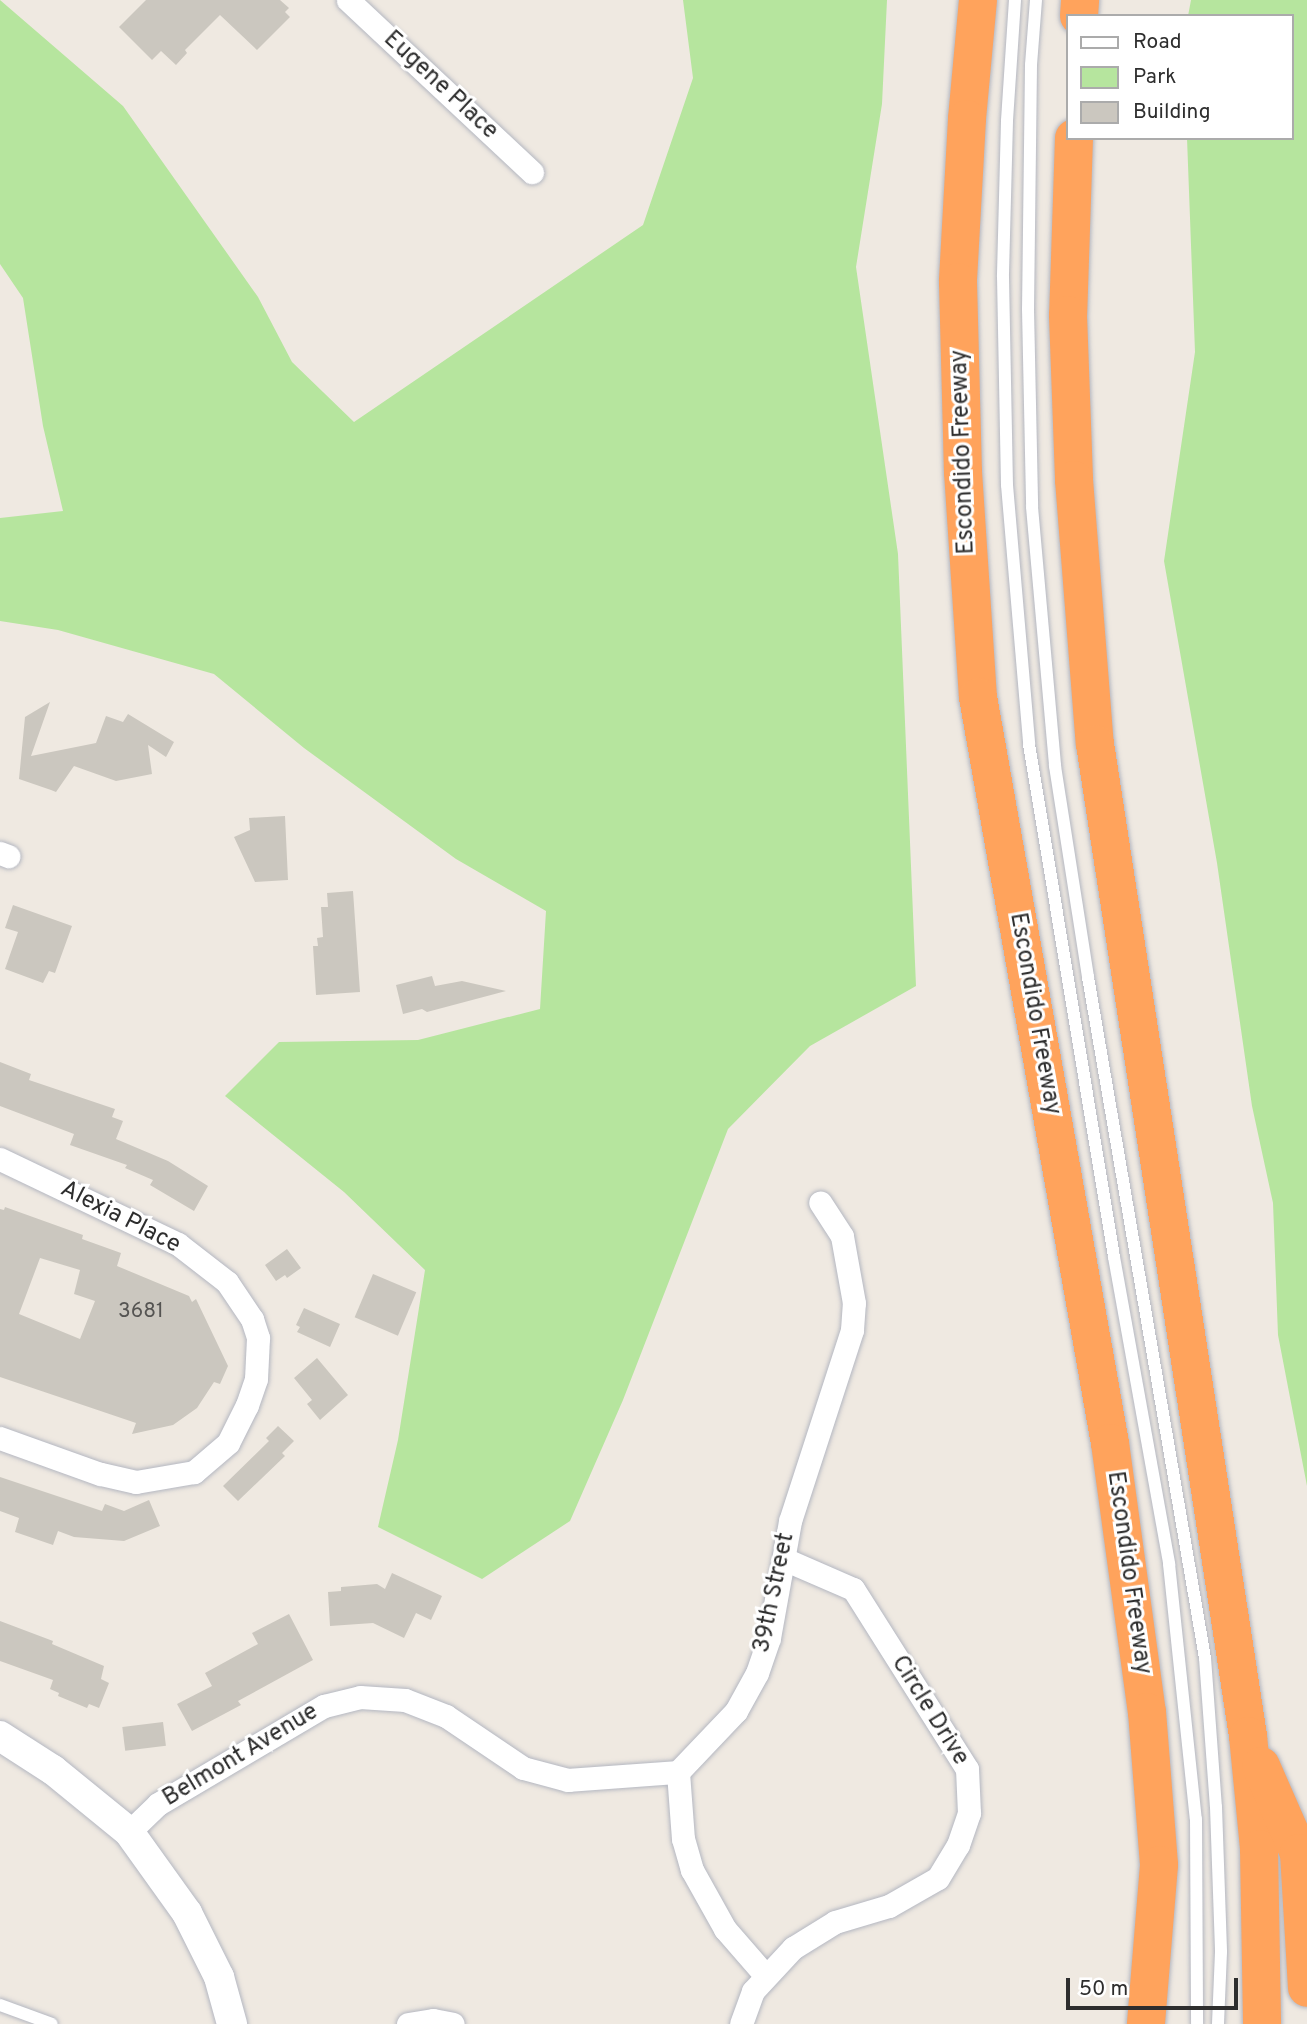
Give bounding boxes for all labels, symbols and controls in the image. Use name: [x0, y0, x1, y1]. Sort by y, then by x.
legend: [1066, 14, 1293, 140]
street label: Eugene Place: [377, 26, 503, 146]
text: Road: [1133, 29, 1182, 56]
text: Park: [1133, 64, 1176, 91]
text: Building: [1133, 99, 1211, 126]
street label: Escondido Freeway: [946, 349, 982, 555]
street label: Escondido Freeway: [1002, 911, 1066, 1117]
street label: Alexia Place: [55, 1175, 185, 1261]
house number: 3681: [118, 1299, 164, 1325]
street label: Escondido Freeway: [1099, 1469, 1157, 1677]
street label: 39th Street: [748, 1530, 802, 1656]
street label: Circle Drive: [884, 1651, 974, 1771]
street label: Belmont Avenue: [158, 1698, 324, 1814]
scale bar: [1069, 1965, 1240, 2009]
text: 50 m: [1079, 1976, 1128, 2003]

